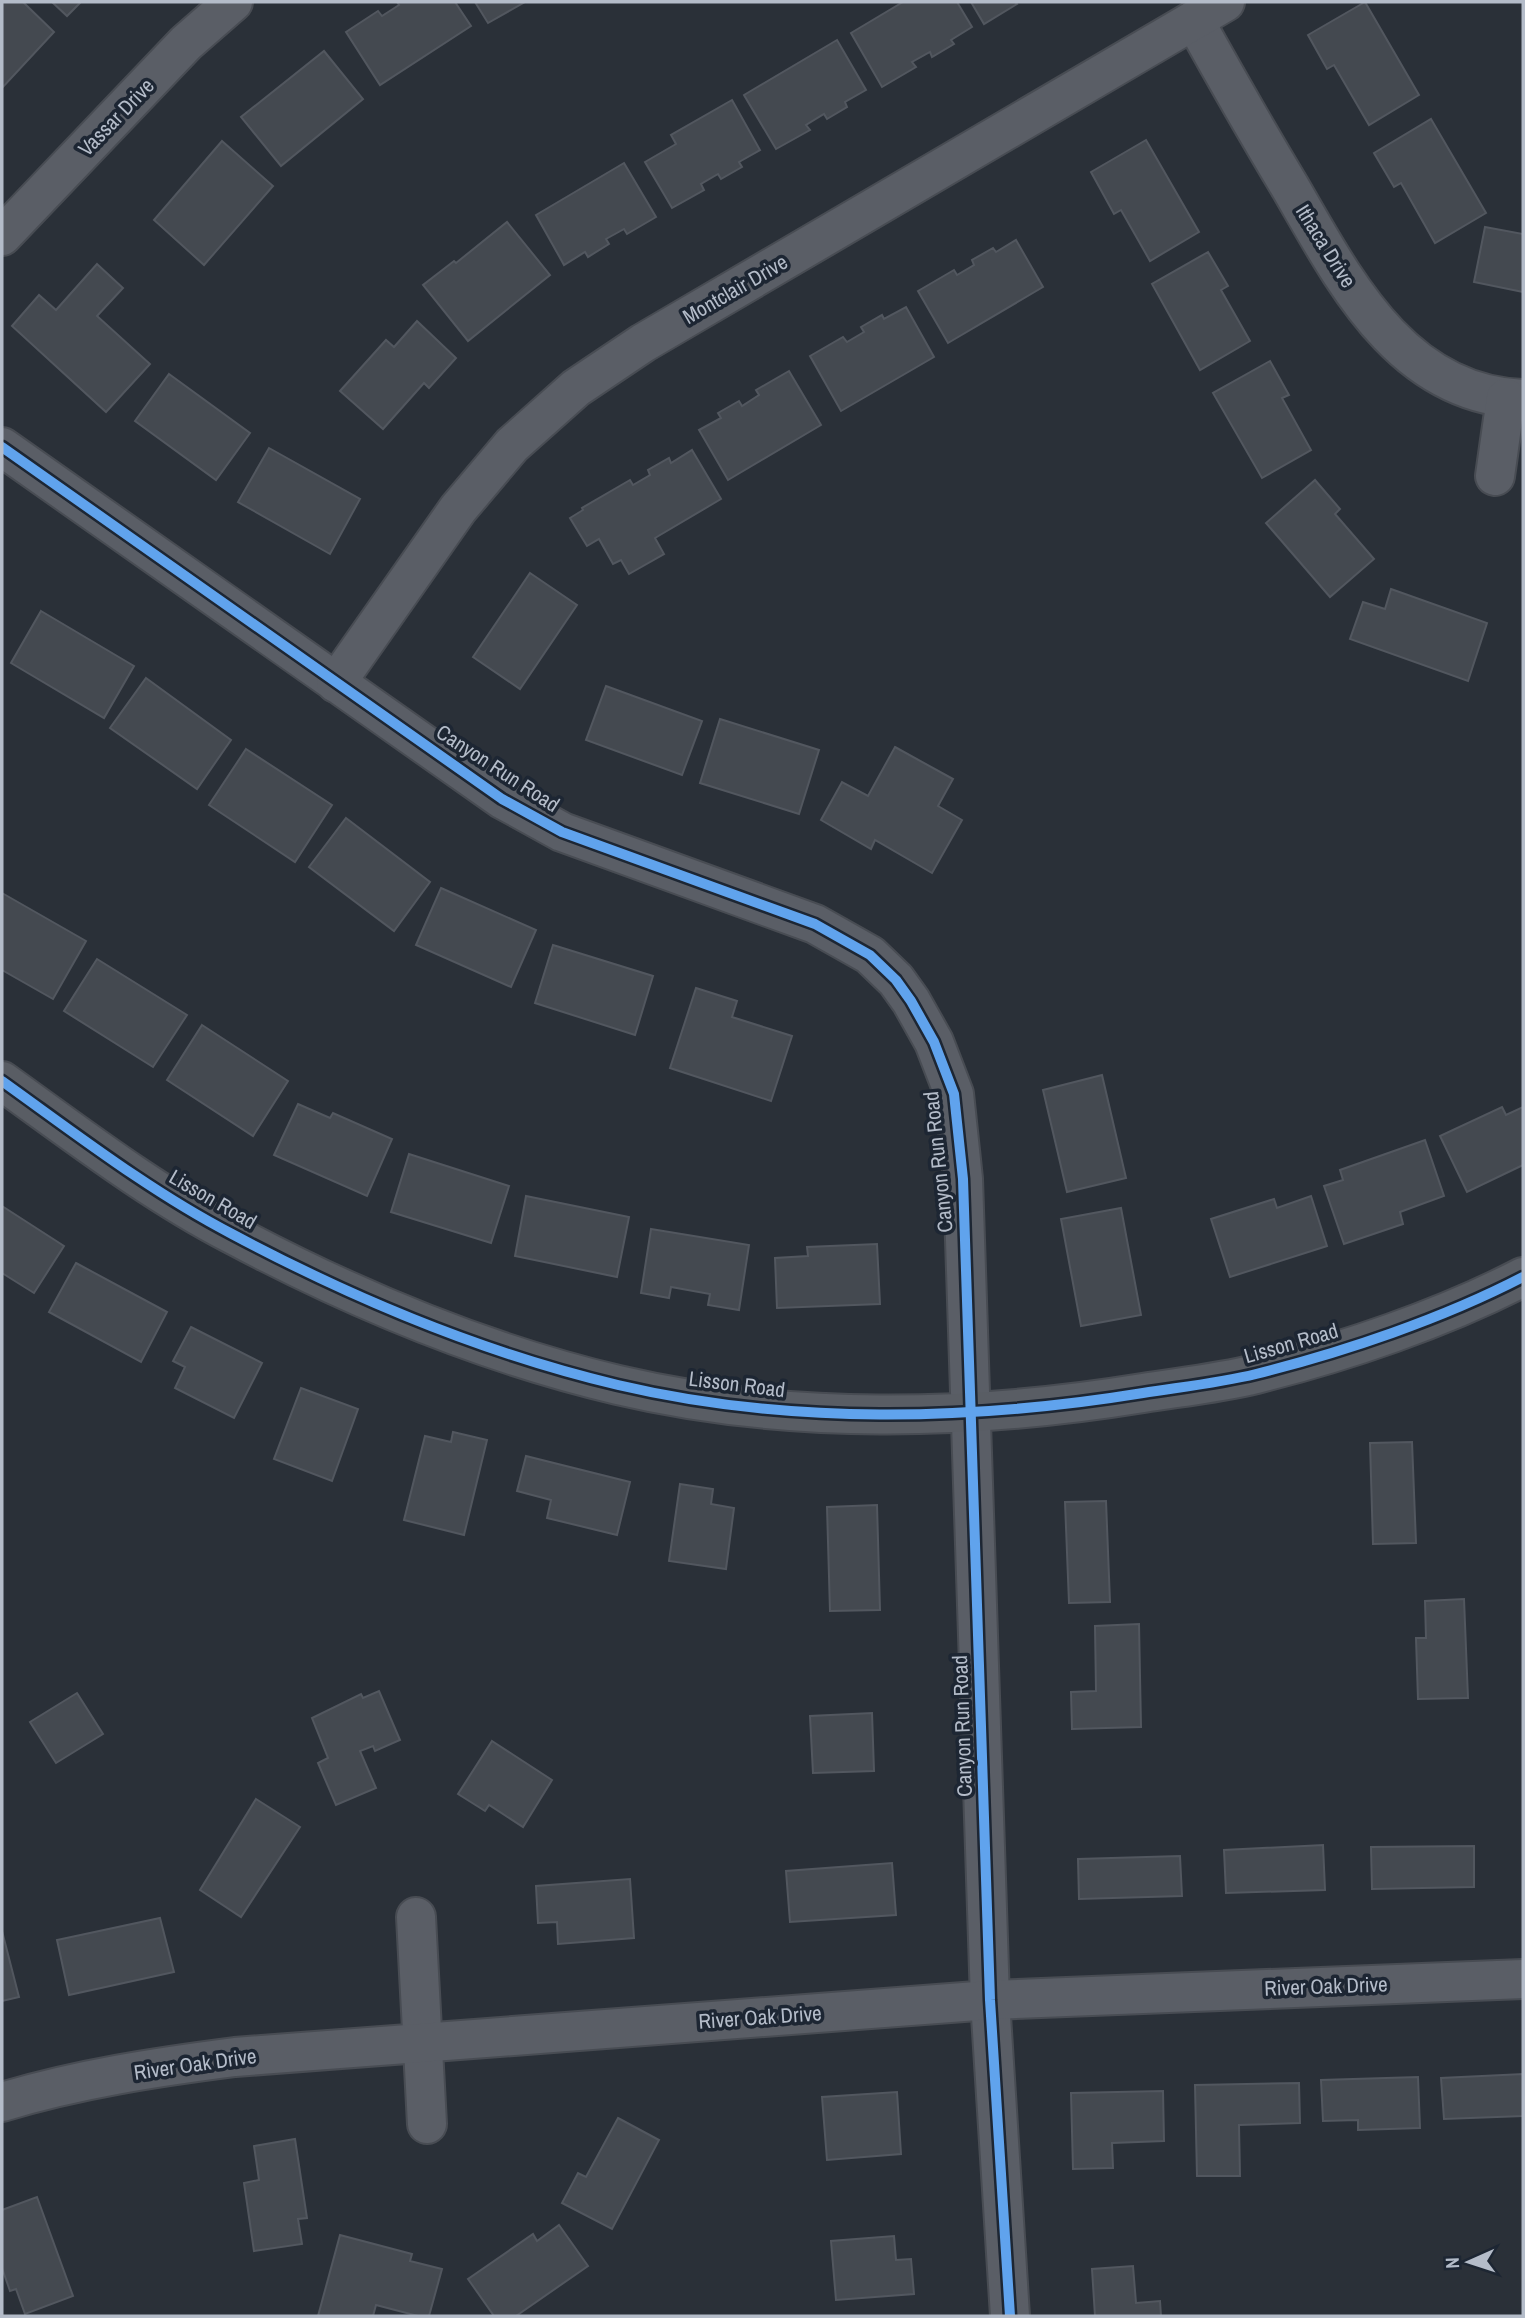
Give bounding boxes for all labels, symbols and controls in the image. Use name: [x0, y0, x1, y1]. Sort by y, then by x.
street label: Vassar Drive: [71, 72, 161, 162]
street label: Ithaca Drive: [1289, 199, 1363, 293]
street label: Montclair Drive: [677, 247, 793, 331]
street label: Canyon Run Road: [431, 717, 565, 819]
street label: Canyon Run Road: [916, 1090, 960, 1234]
street label: Lisson Road: [164, 1162, 262, 1236]
street label: Lisson Road: [1241, 1316, 1341, 1370]
street label: Lisson Road: [687, 1364, 787, 1404]
street label: Canyon Run Road: [945, 1655, 979, 1797]
street label: River Oak Drive: [1264, 1969, 1388, 2003]
street label: River Oak Drive: [697, 1998, 823, 2036]
street label: River Oak Drive: [132, 2041, 258, 2087]
north arrow: [1434, 2227, 1504, 2297]
text: N: [1439, 2257, 1465, 2269]

